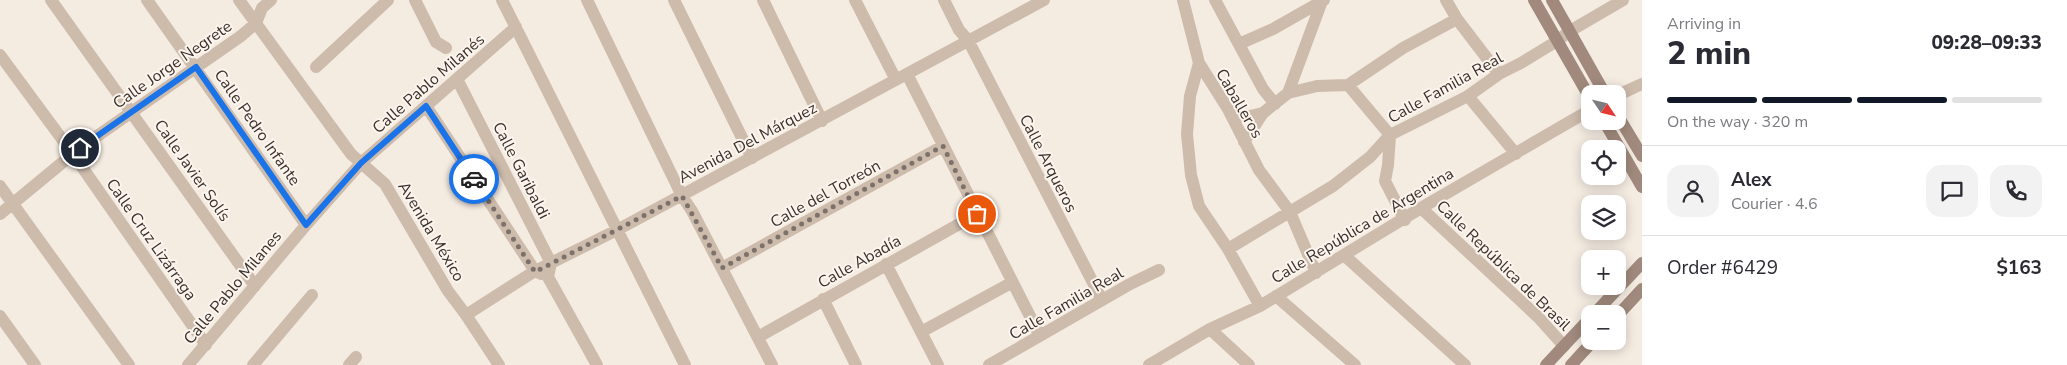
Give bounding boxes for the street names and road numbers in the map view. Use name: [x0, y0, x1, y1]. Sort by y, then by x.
street label: Calle Jorge Negrete: [109, 15, 236, 114]
street label: Calle Pablo Milanés: [368, 29, 490, 139]
street label: Calle Familia Real: [1384, 47, 1507, 129]
street label: Calle Pedro Infante: [209, 65, 306, 190]
street label: Caballeros: [1210, 65, 1268, 142]
street label: Avenida Del Márquez: [674, 97, 821, 189]
street label: Calle Arqueros: [1014, 111, 1082, 216]
street label: Calle Javier Solís: [149, 115, 236, 226]
street label: Calle Garibaldi: [487, 118, 555, 223]
street label: Calle del Torreón: [766, 154, 885, 233]
street label: Calle República de Argentina: [1267, 163, 1458, 289]
street label: Calle Cruz Lizárraga: [101, 174, 201, 305]
street label: Avenida México: [393, 177, 470, 286]
street label: Calle República de Brasil: [1431, 196, 1576, 336]
street label: Calle Pablo Milanes: [179, 226, 287, 349]
street label: Calle Abadía: [814, 230, 905, 294]
street label: Calle Familia Real: [1005, 262, 1128, 346]

